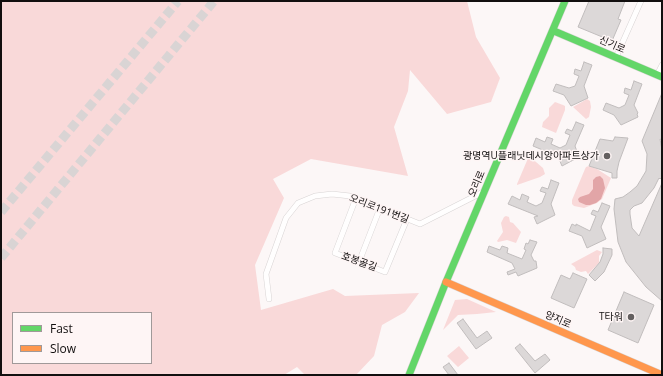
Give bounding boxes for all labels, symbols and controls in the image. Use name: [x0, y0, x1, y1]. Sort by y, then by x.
street label: 신기로: [597, 34, 627, 56]
place label: 광명역U플래닛데시앙아파트상가: [463, 150, 599, 162]
marker: 광명역U플래닛데시앙아파트상가: [602, 151, 612, 161]
street label: 오리로: [466, 169, 488, 199]
street label: 오리로191번길: [347, 192, 411, 226]
street label: 호봉골길: [340, 250, 378, 274]
street label: 양지로: [543, 309, 573, 331]
place label: T타워: [599, 311, 623, 323]
legend: [12, 312, 152, 364]
marker: T타워: [626, 312, 636, 322]
text: Fast: [50, 320, 73, 337]
text: Slow: [50, 340, 76, 357]

